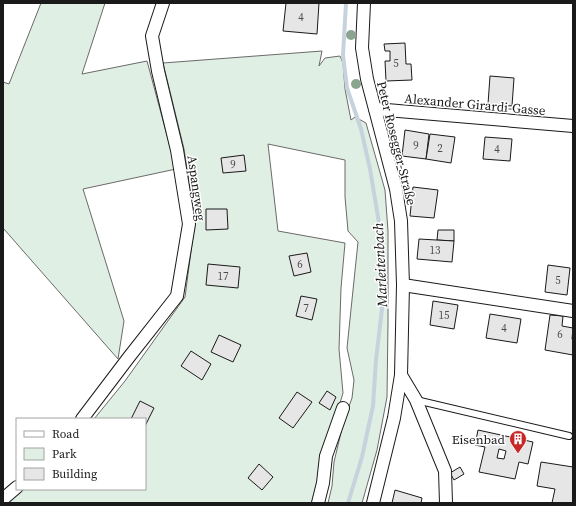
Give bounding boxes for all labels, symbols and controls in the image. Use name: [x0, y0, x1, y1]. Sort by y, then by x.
house number: 4: [298, 10, 304, 25]
house number: 5: [393, 56, 399, 71]
street label: Peter Rosegger-Straße: [373, 79, 420, 207]
street label: Alexander Girardi-Gasse: [404, 90, 547, 119]
house number: 9: [413, 138, 419, 153]
house number: 2: [437, 141, 443, 156]
house number: 4: [494, 142, 500, 157]
street label: Aspangweg: [183, 154, 210, 222]
house number: 9: [230, 157, 236, 172]
water label: Marleitenbach: [368, 222, 392, 309]
house number: 13: [430, 243, 441, 258]
house number: 6: [297, 257, 303, 272]
house number: 17: [218, 269, 229, 284]
house number: 5: [555, 273, 561, 288]
house number: 7: [303, 301, 309, 316]
house number: 15: [439, 308, 450, 323]
house number: 4: [501, 321, 507, 336]
house number: 6: [557, 327, 563, 342]
legend: [16, 418, 146, 490]
text: Road: [52, 426, 79, 442]
building icon: Eisenbad: [508, 429, 528, 454]
place label: Eisenbad: [452, 431, 506, 448]
text: Park: [52, 446, 77, 462]
text: Building: [52, 466, 97, 482]

